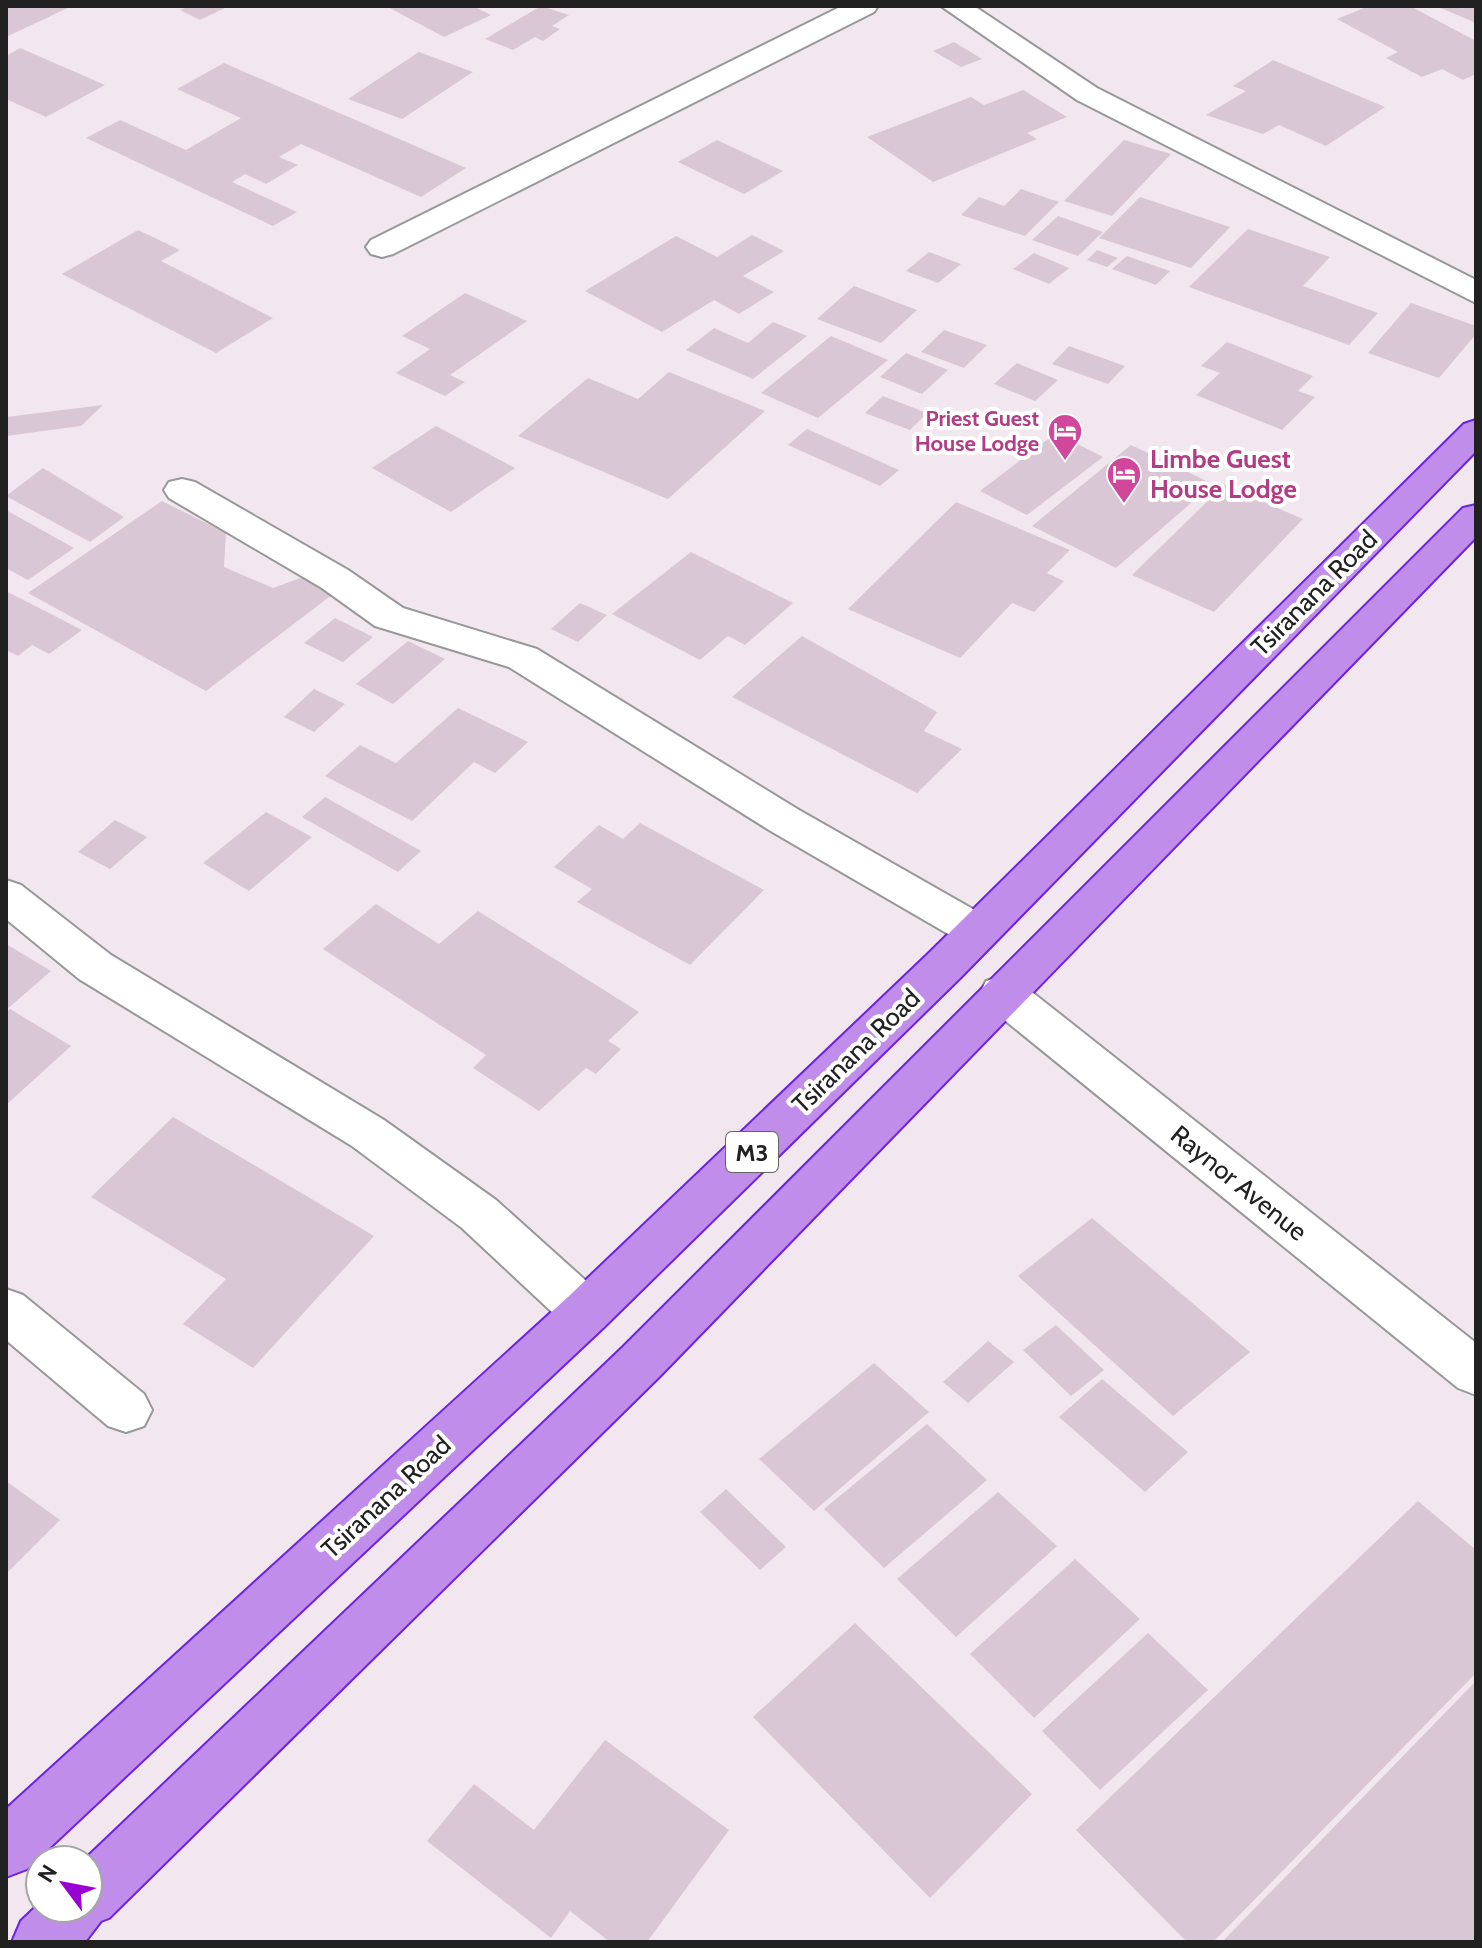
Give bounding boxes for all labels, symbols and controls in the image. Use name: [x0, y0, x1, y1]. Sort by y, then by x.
place label: Priest Guest House Lodge: [915, 405, 1039, 457]
hotel icon: Priest Guest House Lodge: [1046, 412, 1084, 462]
place label: Limbe Guest House Lodge: [1150, 443, 1297, 505]
hotel icon: Limbe Guest House Lodge: [1105, 455, 1143, 505]
street label: Tsiranana Road: [1244, 523, 1384, 663]
street label: Tsiranana Road: [785, 982, 927, 1120]
street label: Raynor Avenue: [1164, 1118, 1314, 1248]
road number: M3: [726, 1132, 778, 1172]
street label: Tsiranana Road: [315, 1429, 457, 1565]
north arrow: [24, 1844, 104, 1924]
text: N: [32, 1860, 63, 1887]

